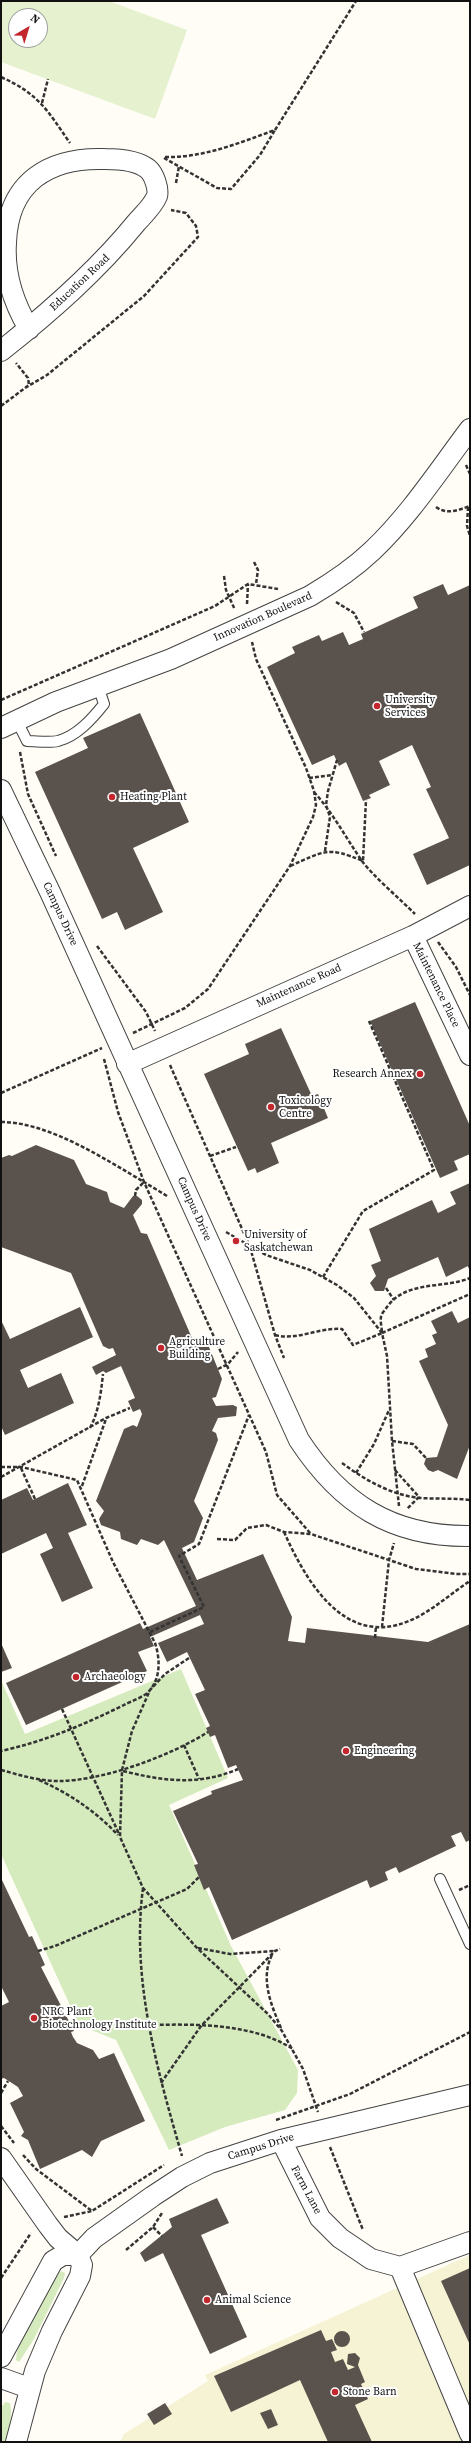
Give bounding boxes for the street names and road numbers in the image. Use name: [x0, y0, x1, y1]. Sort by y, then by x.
street label: Education Road: [47, 252, 113, 314]
street label: Innovation Boulevard: [212, 589, 314, 645]
street label: Campus Drive: [39, 880, 81, 948]
street label: Maintenance Place: [410, 940, 462, 1030]
street label: Maintenance Road: [254, 961, 344, 1011]
street label: Campus Drive: [174, 1175, 214, 1243]
street label: Campus Drive: [226, 2131, 296, 2163]
street label: Farm Lane: [288, 2164, 324, 2216]

